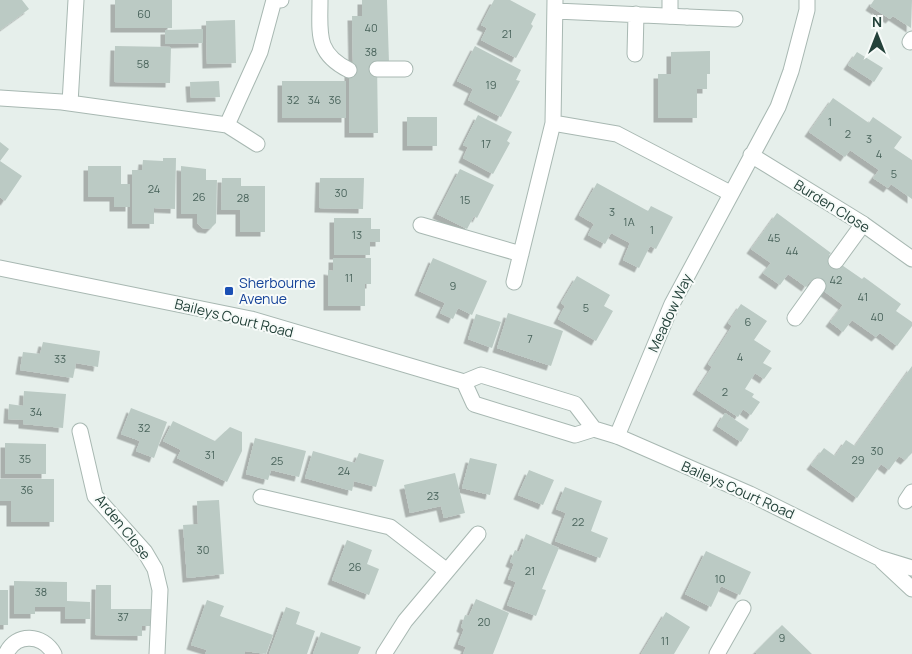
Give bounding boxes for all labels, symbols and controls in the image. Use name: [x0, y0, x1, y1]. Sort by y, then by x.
house number: 60: [137, 6, 151, 21]
north arrow: [852, 10, 902, 60]
text: N: [872, 12, 882, 31]
house number: 40: [364, 20, 378, 35]
house number: 21: [502, 26, 512, 41]
house number: 38: [365, 44, 377, 59]
house number: 58: [137, 56, 149, 71]
house number: 19: [485, 77, 497, 92]
house number: 32: [287, 92, 299, 107]
house number: 34: [308, 92, 320, 107]
house number: 36: [329, 92, 342, 107]
house number: 1: [828, 114, 832, 129]
house number: 2: [845, 126, 851, 141]
house number: 3: [866, 131, 872, 146]
house number: 17: [481, 136, 491, 151]
house number: 4: [876, 146, 882, 161]
house number: 5: [891, 166, 897, 181]
street label: Burden Close: [791, 175, 874, 236]
house number: 24: [148, 181, 160, 196]
house number: 30: [335, 185, 347, 200]
house number: 26: [192, 189, 206, 204]
house number: 28: [237, 190, 249, 205]
house number: 15: [460, 192, 470, 207]
house number: 3: [609, 204, 615, 219]
house number: 1A: [623, 214, 635, 229]
house number: 1: [650, 222, 654, 237]
house number: 13: [352, 227, 362, 242]
house number: 45: [768, 230, 780, 245]
house number: 44: [785, 243, 799, 258]
house number: 11: [345, 270, 353, 285]
street label: Meadow Way: [643, 270, 696, 355]
house number: 42: [830, 272, 842, 287]
place label: Sherbourne Avenue: [239, 273, 316, 308]
house number: 9: [450, 278, 457, 293]
marker: Sherbourne Avenue: [223, 285, 235, 297]
house number: 41: [858, 289, 868, 304]
street label: Baileys Court Road: [173, 294, 295, 341]
house number: 5: [583, 300, 589, 315]
house number: 40: [870, 309, 884, 324]
house number: 6: [745, 314, 752, 329]
house number: 7: [527, 331, 533, 346]
house number: 4: [737, 349, 743, 364]
house number: 33: [54, 351, 66, 366]
house number: 2: [722, 384, 728, 399]
house number: 34: [30, 404, 42, 419]
house number: 32: [138, 420, 150, 435]
house number: 30: [871, 443, 883, 458]
house number: 31: [205, 447, 215, 462]
house number: 35: [19, 451, 31, 466]
house number: 29: [851, 452, 865, 467]
house number: 25: [271, 453, 283, 468]
street label: Baileys Court Road: [679, 456, 798, 523]
house number: 24: [338, 463, 350, 478]
house number: 36: [21, 482, 34, 497]
house number: 23: [427, 488, 439, 503]
street label: Arden Close: [91, 490, 155, 563]
house number: 22: [572, 514, 584, 529]
house number: 30: [197, 542, 209, 557]
house number: 26: [348, 559, 362, 574]
house number: 21: [525, 563, 535, 578]
house number: 10: [714, 571, 726, 586]
house number: 38: [35, 584, 47, 599]
house number: 37: [117, 609, 129, 624]
house number: 20: [478, 614, 490, 629]
house number: 9: [779, 630, 786, 645]
house number: 11: [661, 633, 669, 648]

